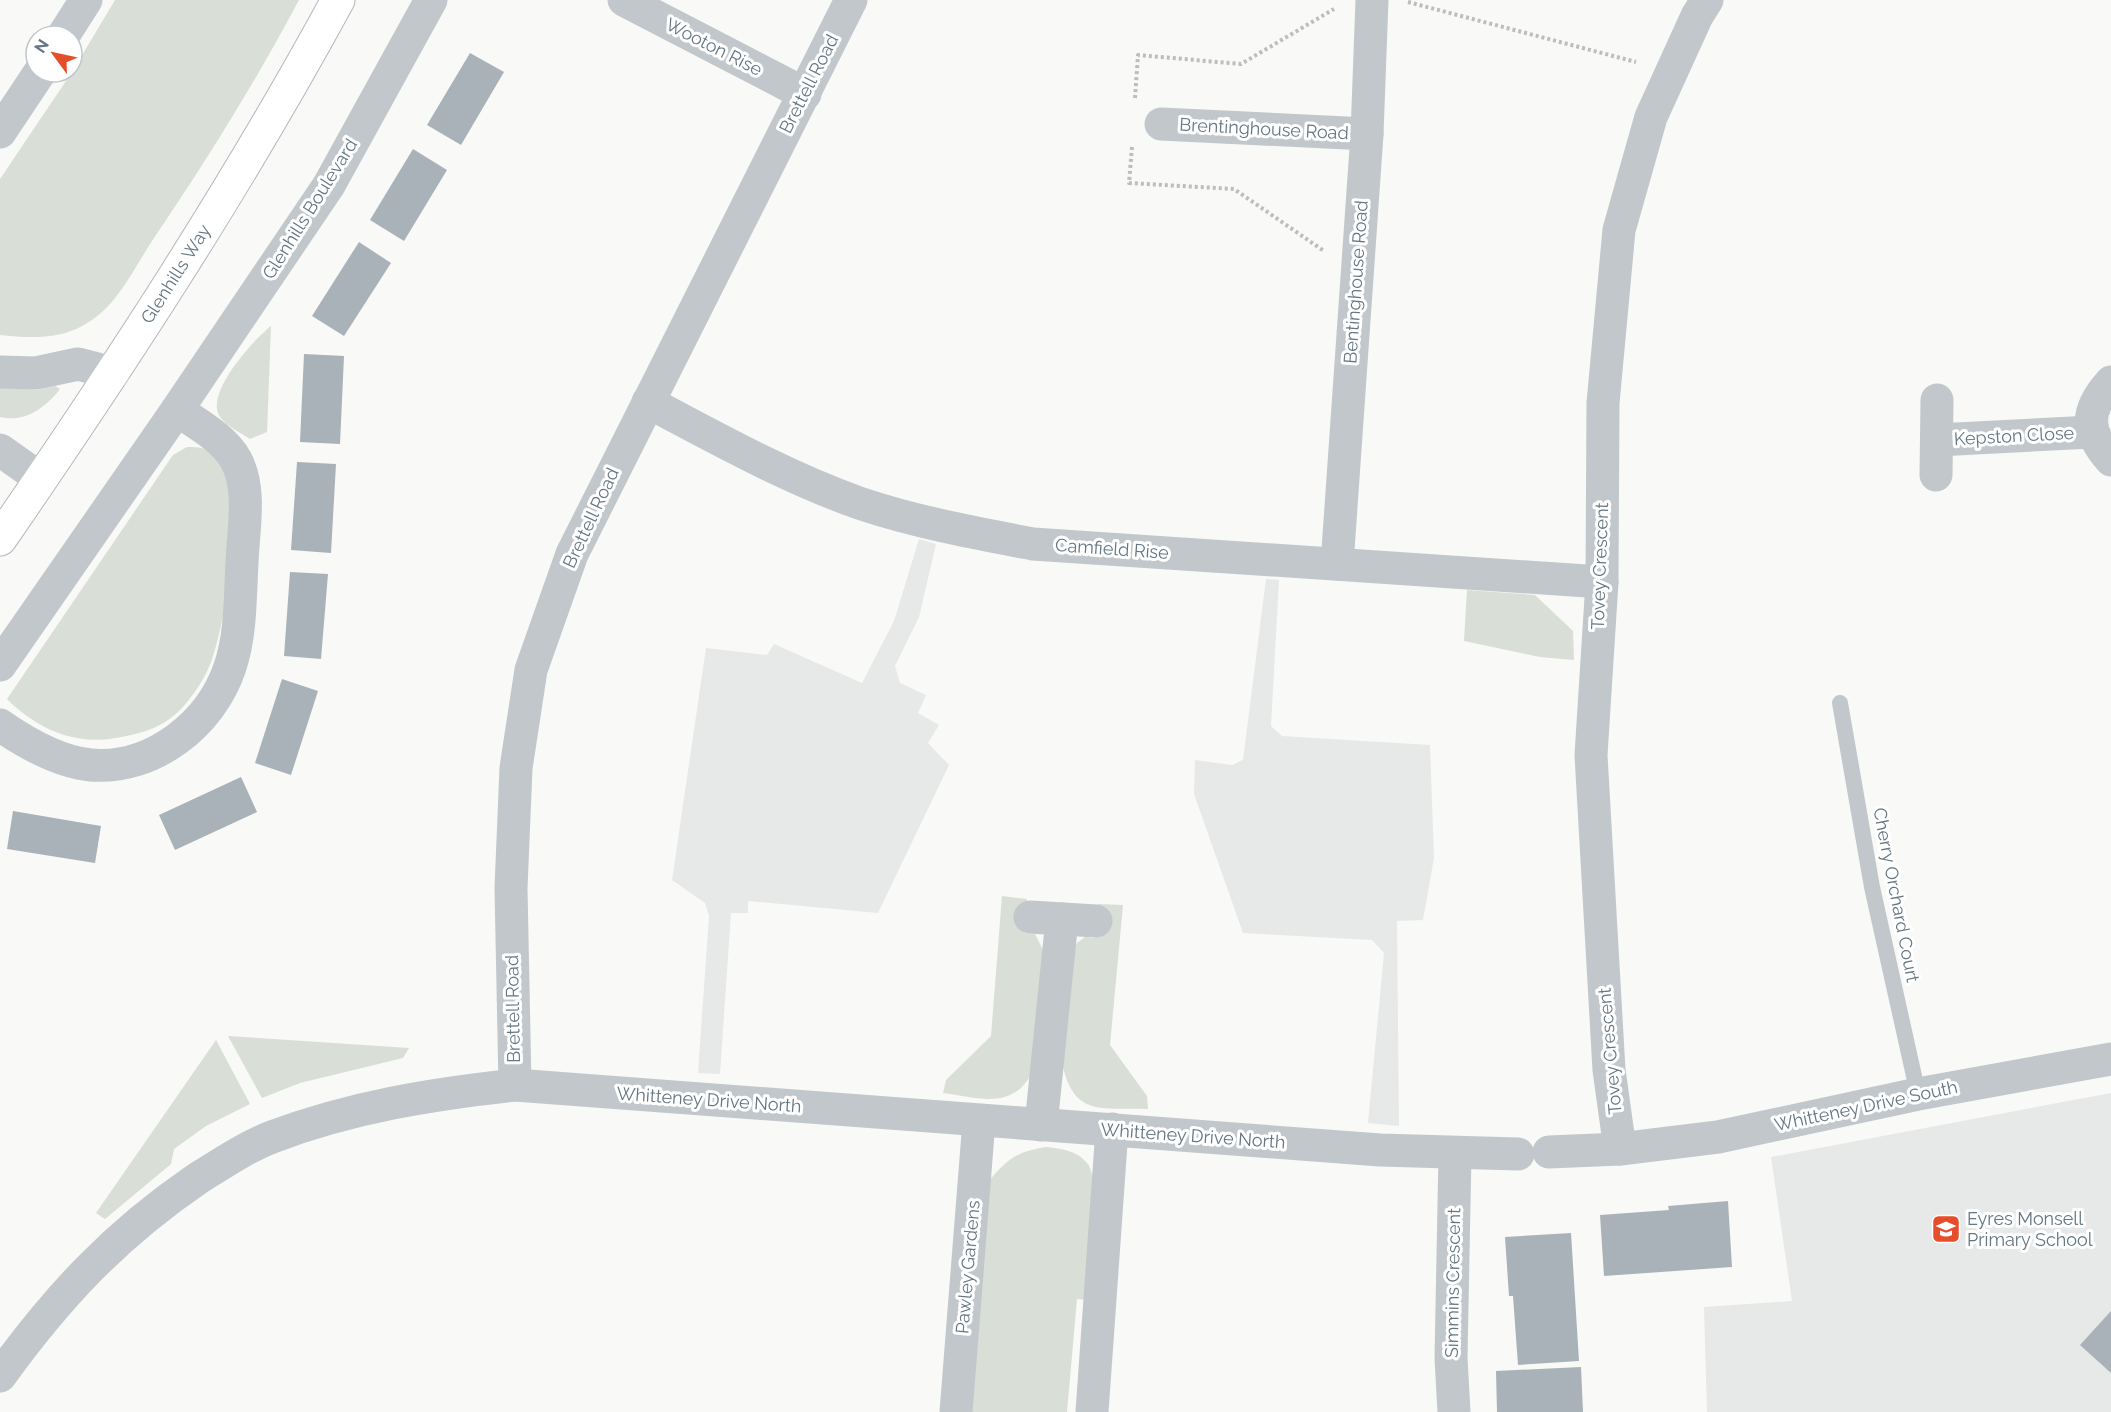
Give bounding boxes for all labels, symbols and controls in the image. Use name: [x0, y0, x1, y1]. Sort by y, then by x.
street label: Wooton Rise: [662, 13, 766, 80]
north arrow: [24, 24, 84, 84]
street label: Brettell Road: [775, 31, 842, 137]
text: N: [31, 36, 53, 56]
street label: Brentinghouse Road: [1179, 114, 1349, 143]
street label: Glenhills Boulevard: [258, 135, 361, 283]
street label: Bentinghouse Road: [1339, 200, 1372, 364]
street label: Glenhills Way: [136, 220, 215, 327]
street label: Kepston Close: [1953, 422, 2075, 449]
street label: Brettell Road: [558, 464, 623, 571]
street label: Tovey Crescent: [1587, 502, 1612, 630]
street label: Camfield Rise: [1055, 534, 1170, 563]
street label: Cherry Orchard Court: [1869, 806, 1924, 984]
street label: Brettell Road: [501, 955, 524, 1063]
street label: Tovey Crescent: [1593, 987, 1626, 1115]
street label: Whitteney Drive South: [1772, 1076, 1959, 1135]
street label: Whitteney Drive North: [616, 1083, 802, 1116]
street label: Whitteney Drive North: [1100, 1119, 1286, 1152]
street label: Pawley Gardens: [951, 1199, 984, 1335]
street label: Simmins Crescent: [1441, 1208, 1464, 1358]
place label: Eyres Monsell Primary School: [1967, 1208, 2093, 1250]
school or university icon: Eyres Monsell Primary School: [1930, 1213, 1962, 1245]

